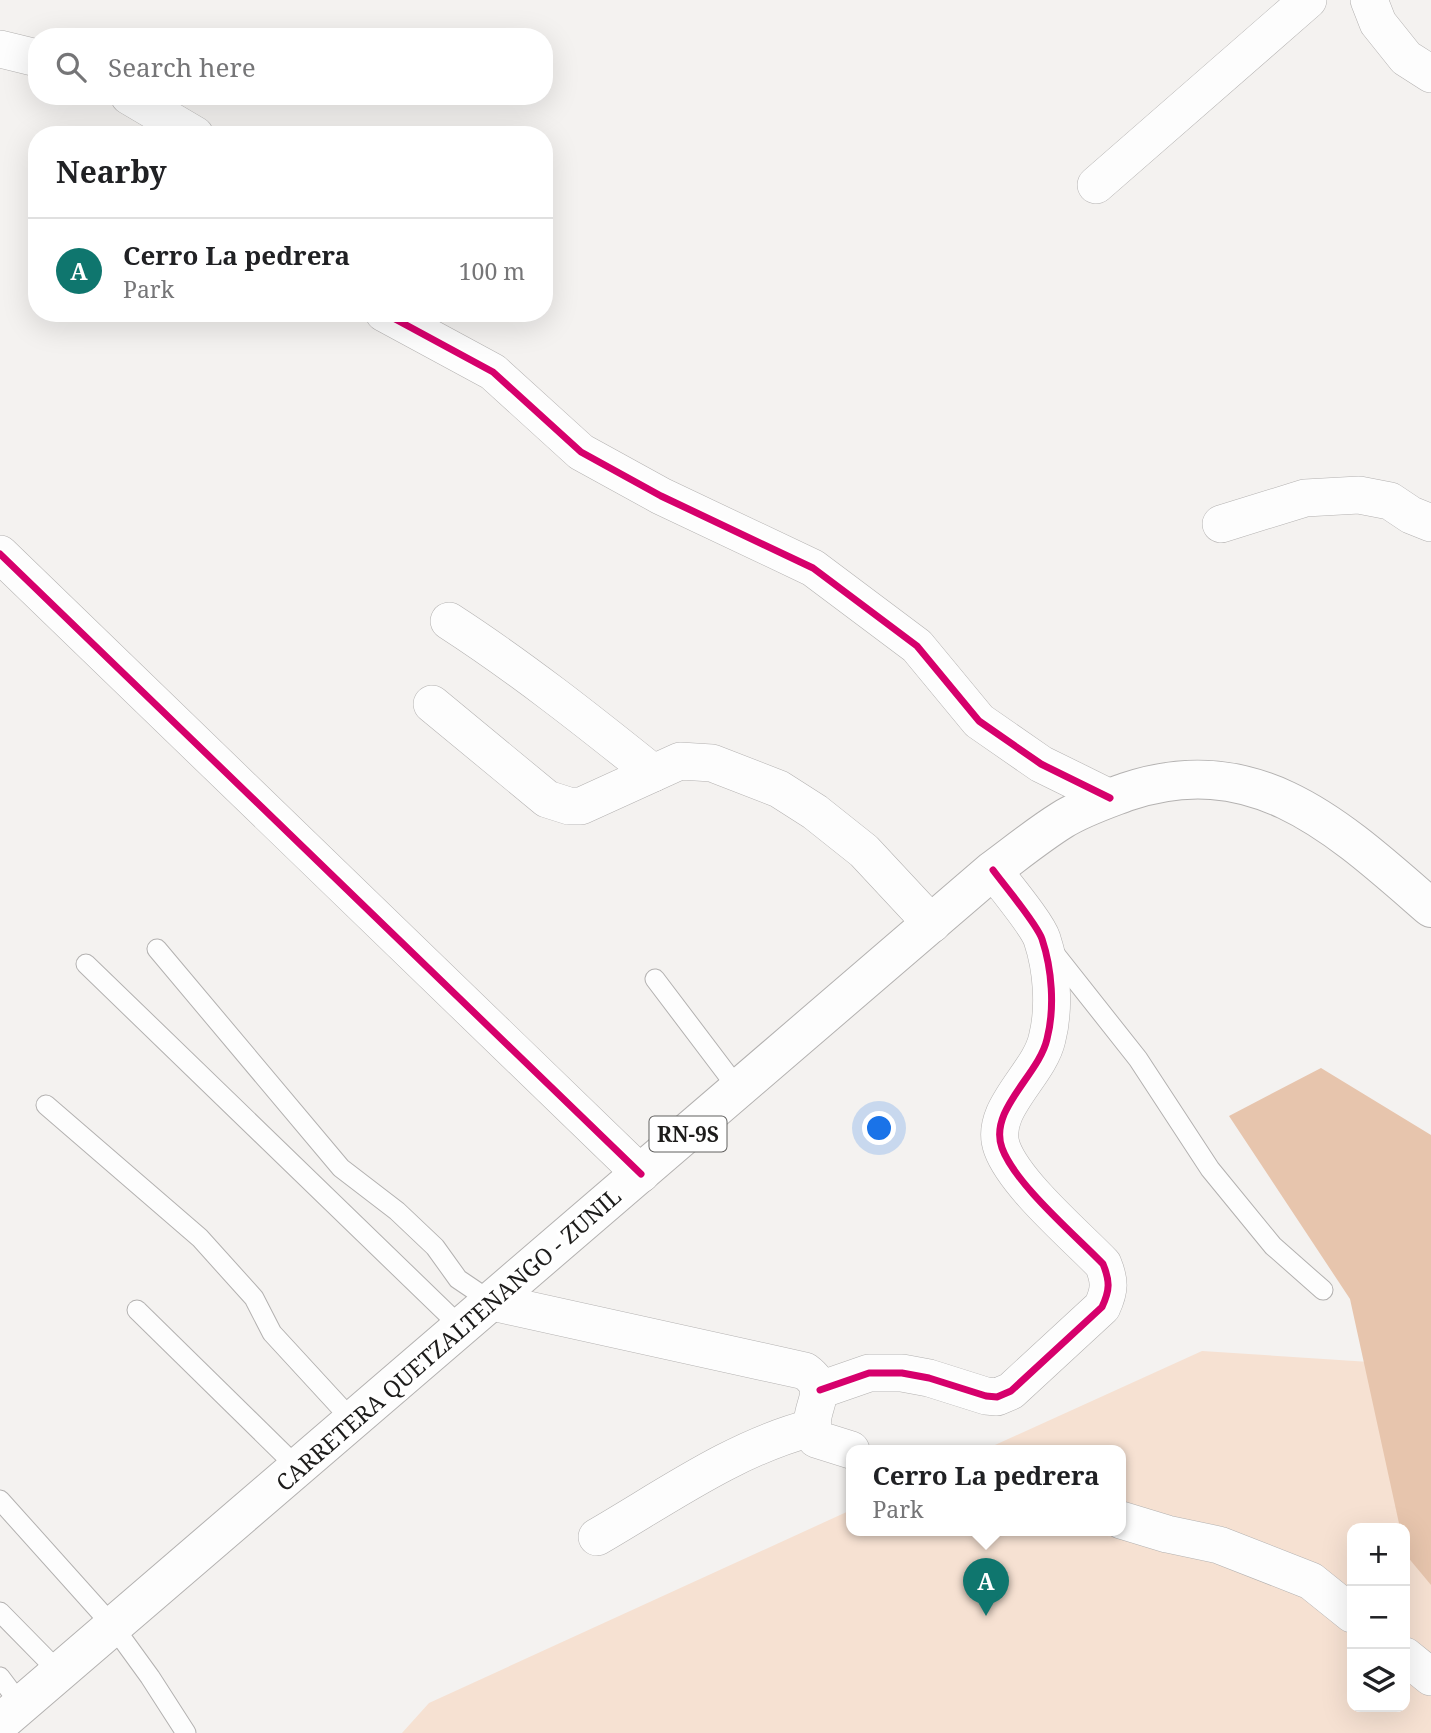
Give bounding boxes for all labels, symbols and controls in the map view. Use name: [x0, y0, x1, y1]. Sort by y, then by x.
search box: [28, 28, 553, 105]
icon: search: [52, 48, 90, 86]
text: Search here: [108, 49, 256, 85]
text: Nearby: [56, 151, 167, 192]
text: Cerro La pedrera: [123, 237, 350, 273]
text: A: [70, 255, 88, 287]
text: 100 m: [459, 255, 525, 287]
text: Park: [123, 273, 174, 305]
your location: [862, 1111, 896, 1145]
road number: RN-9S: [650, 1116, 726, 1152]
street label: CARRETERA QUETZALTENANGO - ZUNIL: [269, 1180, 627, 1498]
popup: [846, 1445, 1126, 1536]
text: Cerro La pedrera: [872, 1457, 1100, 1493]
text: Park: [872, 1493, 924, 1525]
map controls: [1347, 1523, 1410, 1712]
button: +: [1347, 1523, 1410, 1586]
pin: A: [963, 1558, 1009, 1616]
button: −: [1347, 1586, 1410, 1649]
button: layers: [1347, 1649, 1410, 1712]

